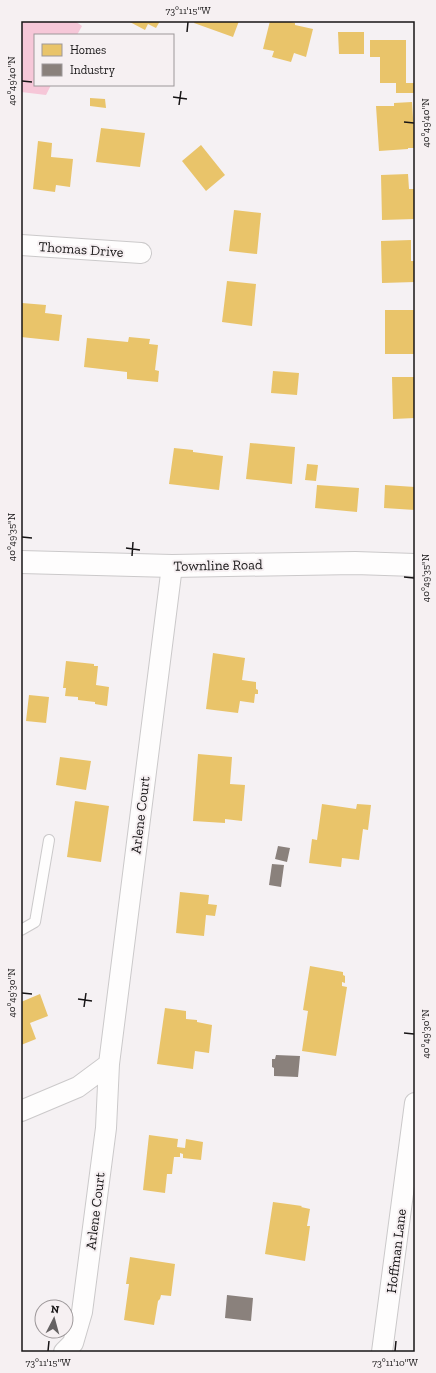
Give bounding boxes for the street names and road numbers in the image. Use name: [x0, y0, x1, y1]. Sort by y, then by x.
street label: Thomas Drive: [38, 238, 124, 261]
street label: Townline Road: [173, 556, 263, 575]
street label: Arlene Court: [127, 774, 154, 855]
street label: Arlene Court: [82, 1170, 109, 1251]
street label: Hoffman Lane: [383, 1207, 410, 1294]

